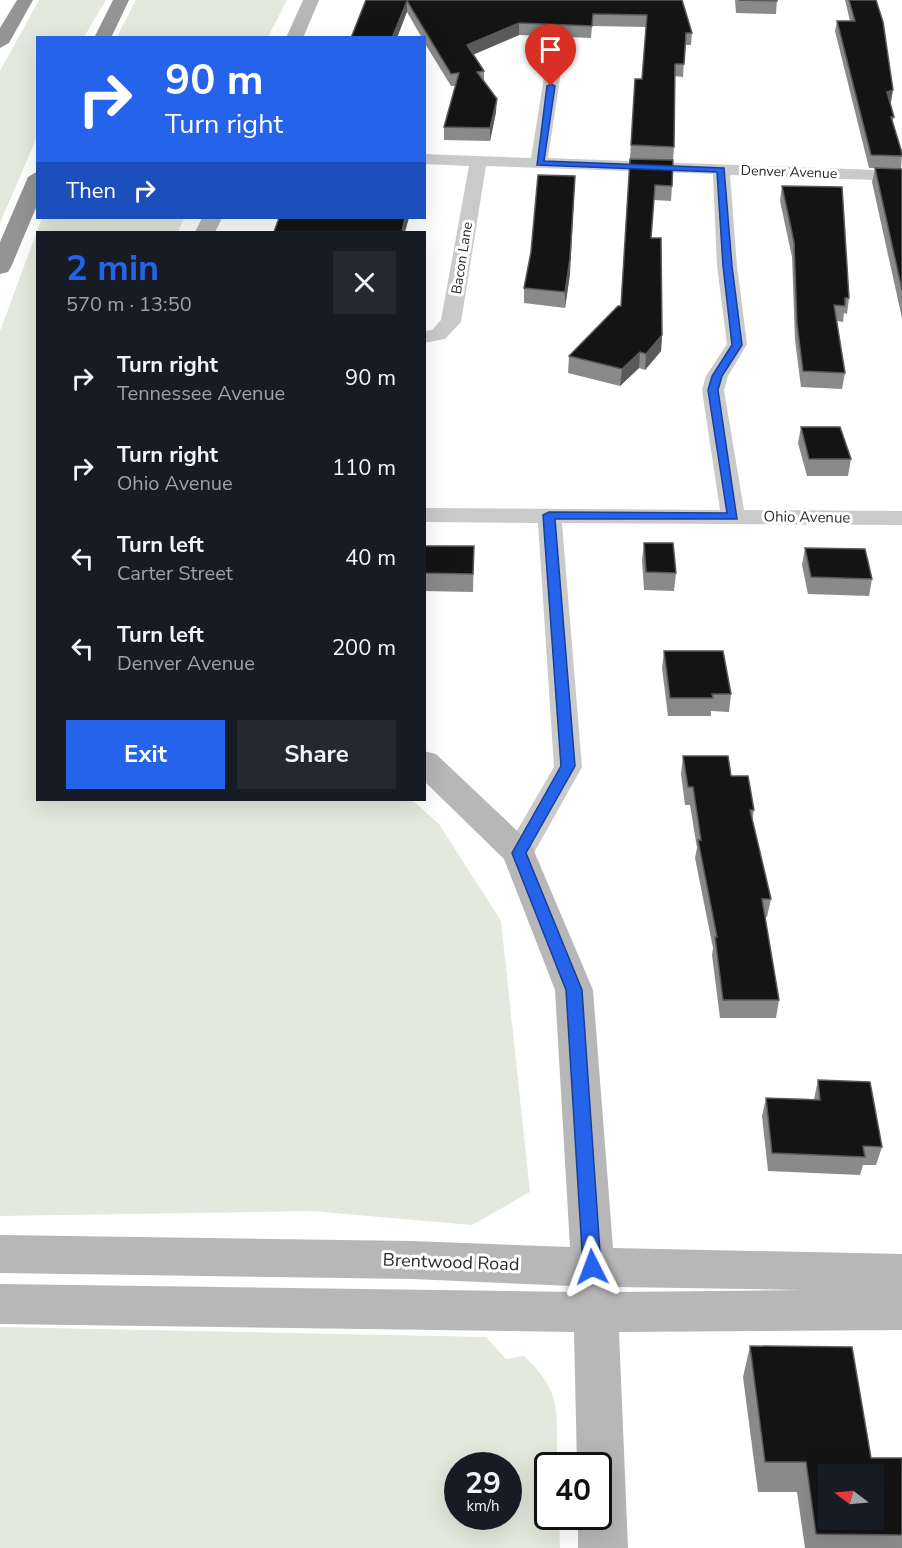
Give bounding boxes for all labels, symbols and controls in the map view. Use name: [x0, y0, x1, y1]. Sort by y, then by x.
pin: [525, 24, 576, 86]
icon: arrive: [534, 33, 567, 66]
text: 90 m: [165, 52, 264, 109]
icon: right: [66, 60, 144, 138]
text: Turn right: [165, 106, 283, 143]
street label: Denver Avenue: [740, 161, 838, 183]
icon: right: [128, 174, 161, 207]
text: Then: [66, 176, 116, 206]
street label: Bacon Lane: [447, 220, 477, 296]
text: 2 min: [66, 244, 159, 293]
button: close: [333, 251, 396, 314]
text: 570 m · 13:50: [66, 291, 192, 318]
text: Turn right: [117, 350, 218, 380]
icon: right: [66, 362, 99, 395]
text: 90 m: [345, 363, 396, 393]
text: Tennessee Avenue: [117, 380, 285, 407]
text: Turn right: [117, 440, 218, 470]
icon: right: [66, 452, 99, 485]
text: 110 m: [332, 453, 396, 483]
text: Ohio Avenue: [117, 470, 233, 497]
street label: Ohio Avenue: [763, 506, 851, 528]
text: Turn left: [117, 530, 204, 560]
icon: left: [66, 542, 99, 575]
text: 40 m: [345, 543, 396, 573]
text: Carter Street: [117, 560, 233, 587]
text: Turn left: [117, 620, 204, 650]
icon: left: [66, 632, 99, 665]
text: 200 m: [332, 633, 396, 663]
text: Denver Avenue: [117, 650, 255, 677]
button: Exit: [66, 720, 225, 789]
button: Share: [237, 720, 396, 789]
position arrow: [560, 1235, 624, 1299]
street label: Brentwood Road: [382, 1248, 520, 1276]
speed limit sign: 40: [534, 1452, 612, 1530]
text: 29: [465, 1463, 501, 1504]
north arrow: [818, 1464, 884, 1530]
map controls: [818, 1464, 884, 1530]
text: km/h: [466, 1496, 500, 1516]

